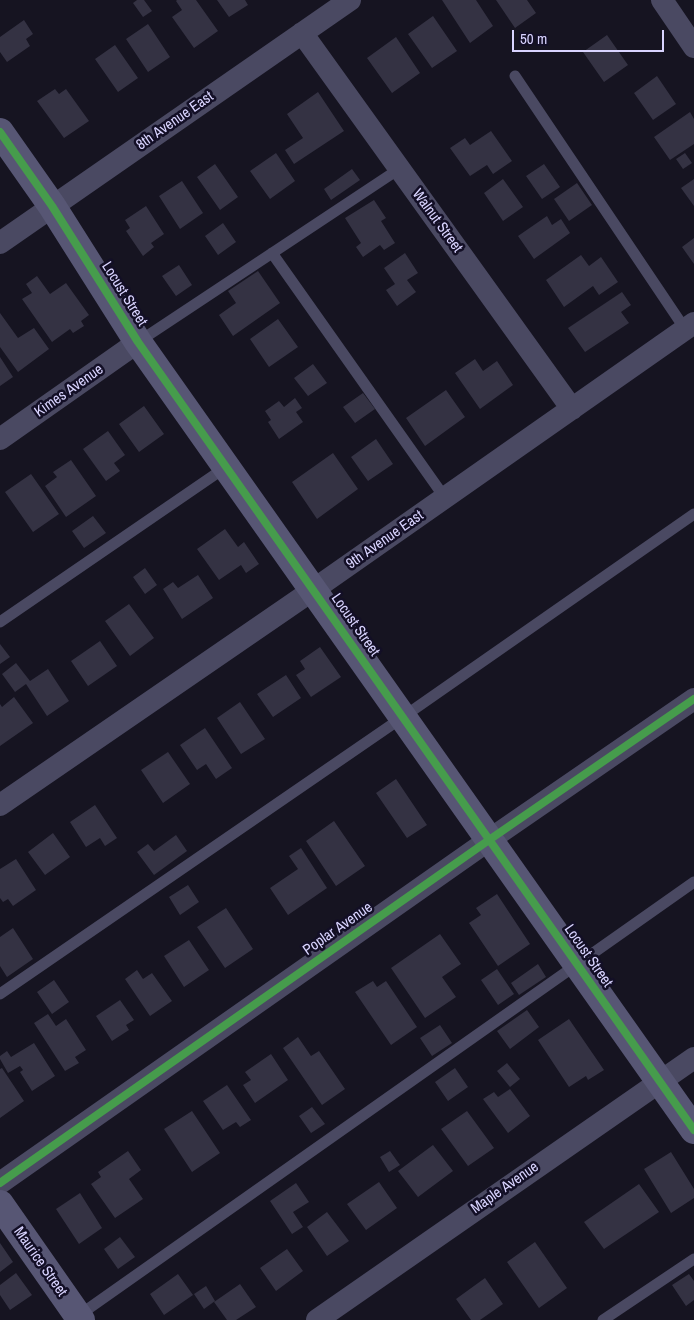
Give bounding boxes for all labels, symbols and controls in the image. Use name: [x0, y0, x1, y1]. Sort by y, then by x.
scale bar: [514, 20, 666, 52]
text: 50 m: [520, 28, 547, 49]
street label: 8th Avenue East: [133, 88, 217, 154]
street label: Walnut Street: [408, 186, 466, 256]
street label: Locust Street: [97, 258, 151, 330]
street label: Kimes Avenue: [31, 361, 107, 421]
street label: 9th Avenue East: [343, 507, 427, 573]
street label: Locust Street: [327, 590, 383, 660]
street label: Poplar Avenue: [300, 899, 376, 959]
street label: Locust Street: [560, 921, 616, 991]
street label: Maple Avenue: [468, 1158, 542, 1218]
street label: Maurice Street: [9, 1224, 71, 1300]

